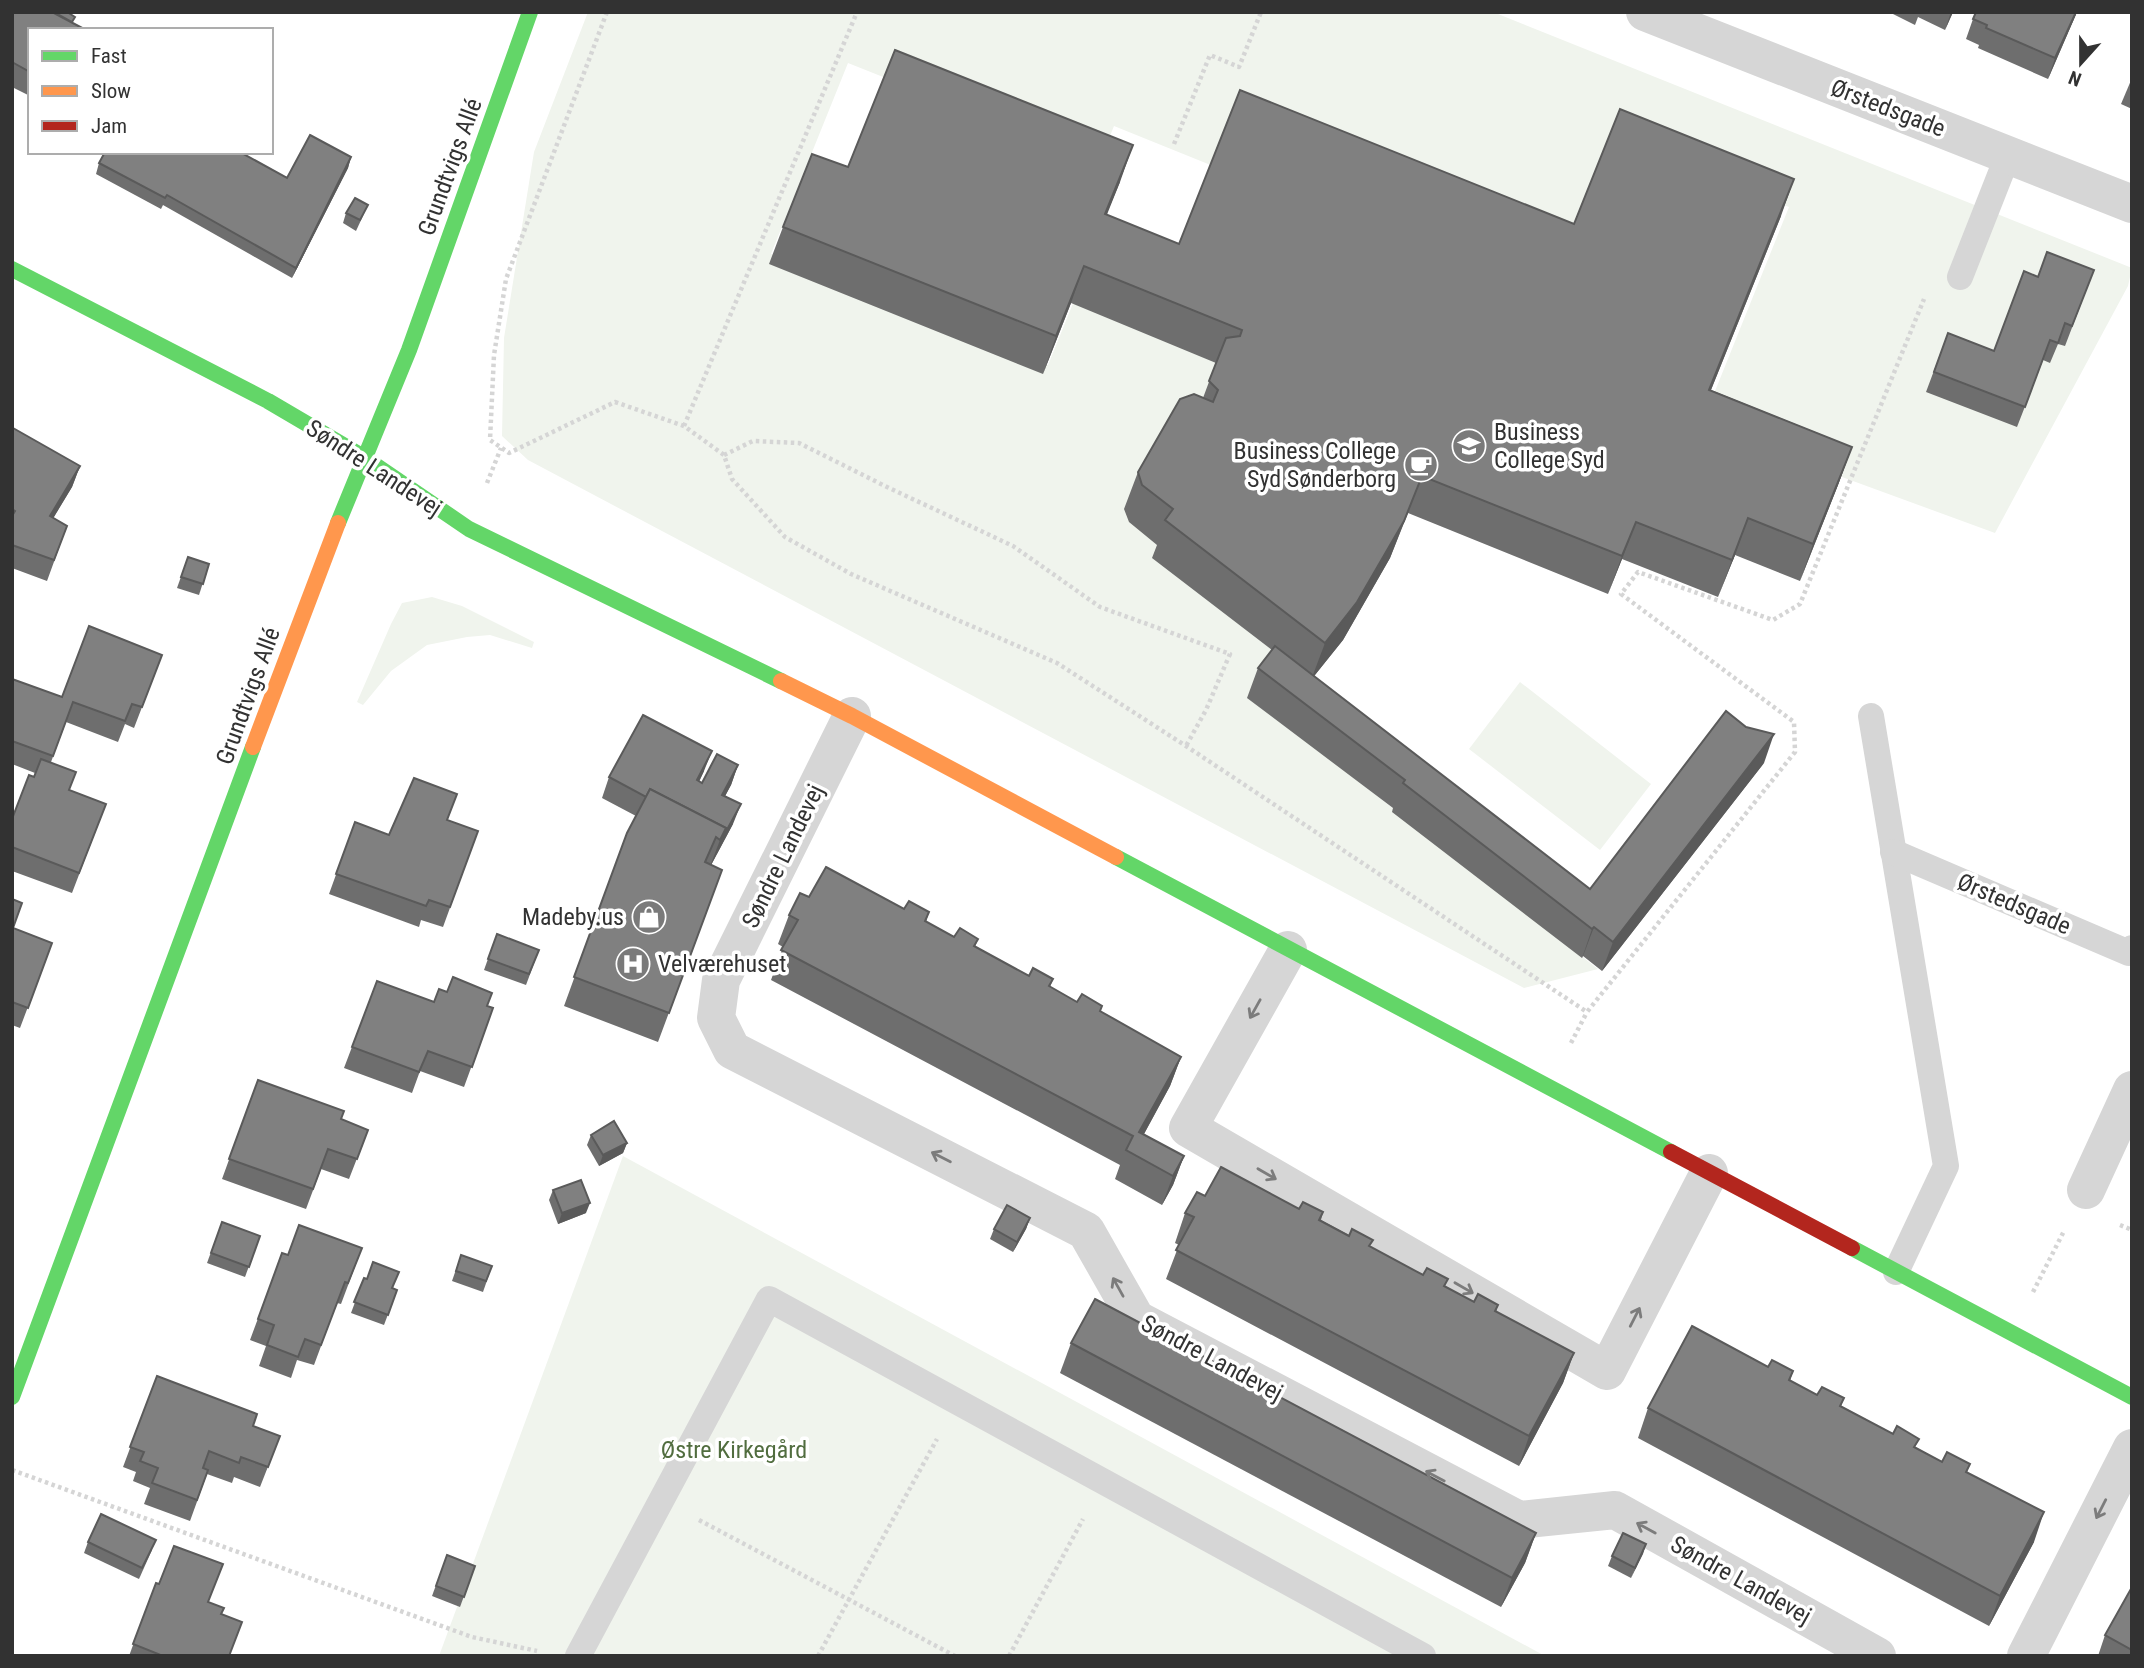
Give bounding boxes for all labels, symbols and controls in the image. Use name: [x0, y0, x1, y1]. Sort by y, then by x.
legend: [28, 28, 273, 154]
north arrow: [2046, 28, 2116, 98]
text: Fast: [91, 44, 127, 68]
text: N: [2066, 66, 2085, 91]
street label: Ørstedsgade: [1827, 73, 1949, 143]
text: Slow: [91, 79, 131, 103]
street label: Grundtvigs Allé: [412, 95, 488, 239]
text: Jam: [91, 114, 127, 138]
street label: Søndre Landevej: [301, 414, 447, 522]
place label: Business College Syd: [1494, 418, 1605, 474]
school or university icon: Business College Syd: [1450, 427, 1488, 465]
place label: Business College Syd Sønderborg: [1234, 437, 1396, 493]
cafe icon: Business College Syd Sønderborg: [1402, 446, 1440, 484]
street label: Grundtvigs Allé: [210, 624, 286, 768]
street label: Søndre Landevej: [736, 780, 830, 932]
street label: Ørstedsgade: [1953, 868, 2075, 940]
shop icon: Madeby.us: [630, 898, 668, 936]
place label: Madeby.us: [522, 903, 624, 931]
hospital icon: Velværehuset: [614, 945, 652, 983]
place label: Velværehuset: [658, 950, 786, 978]
one-way arrow: [1248, 998, 1261, 1019]
one-way arrow: [931, 1149, 952, 1163]
one-way arrow: [1256, 1167, 1276, 1181]
one-way arrow: [1111, 1278, 1125, 1298]
one-way arrow: [1453, 1281, 1473, 1295]
one-way arrow: [1629, 1307, 1643, 1328]
street label: Søndre Landevej: [1137, 1309, 1287, 1407]
park label: Østre Kirkegård: [661, 1436, 807, 1464]
one-way arrow: [1425, 1469, 1445, 1483]
one-way arrow: [2093, 1498, 2107, 1519]
one-way arrow: [1637, 1521, 1657, 1535]
street label: Søndre Landevej: [1666, 1530, 1816, 1630]

